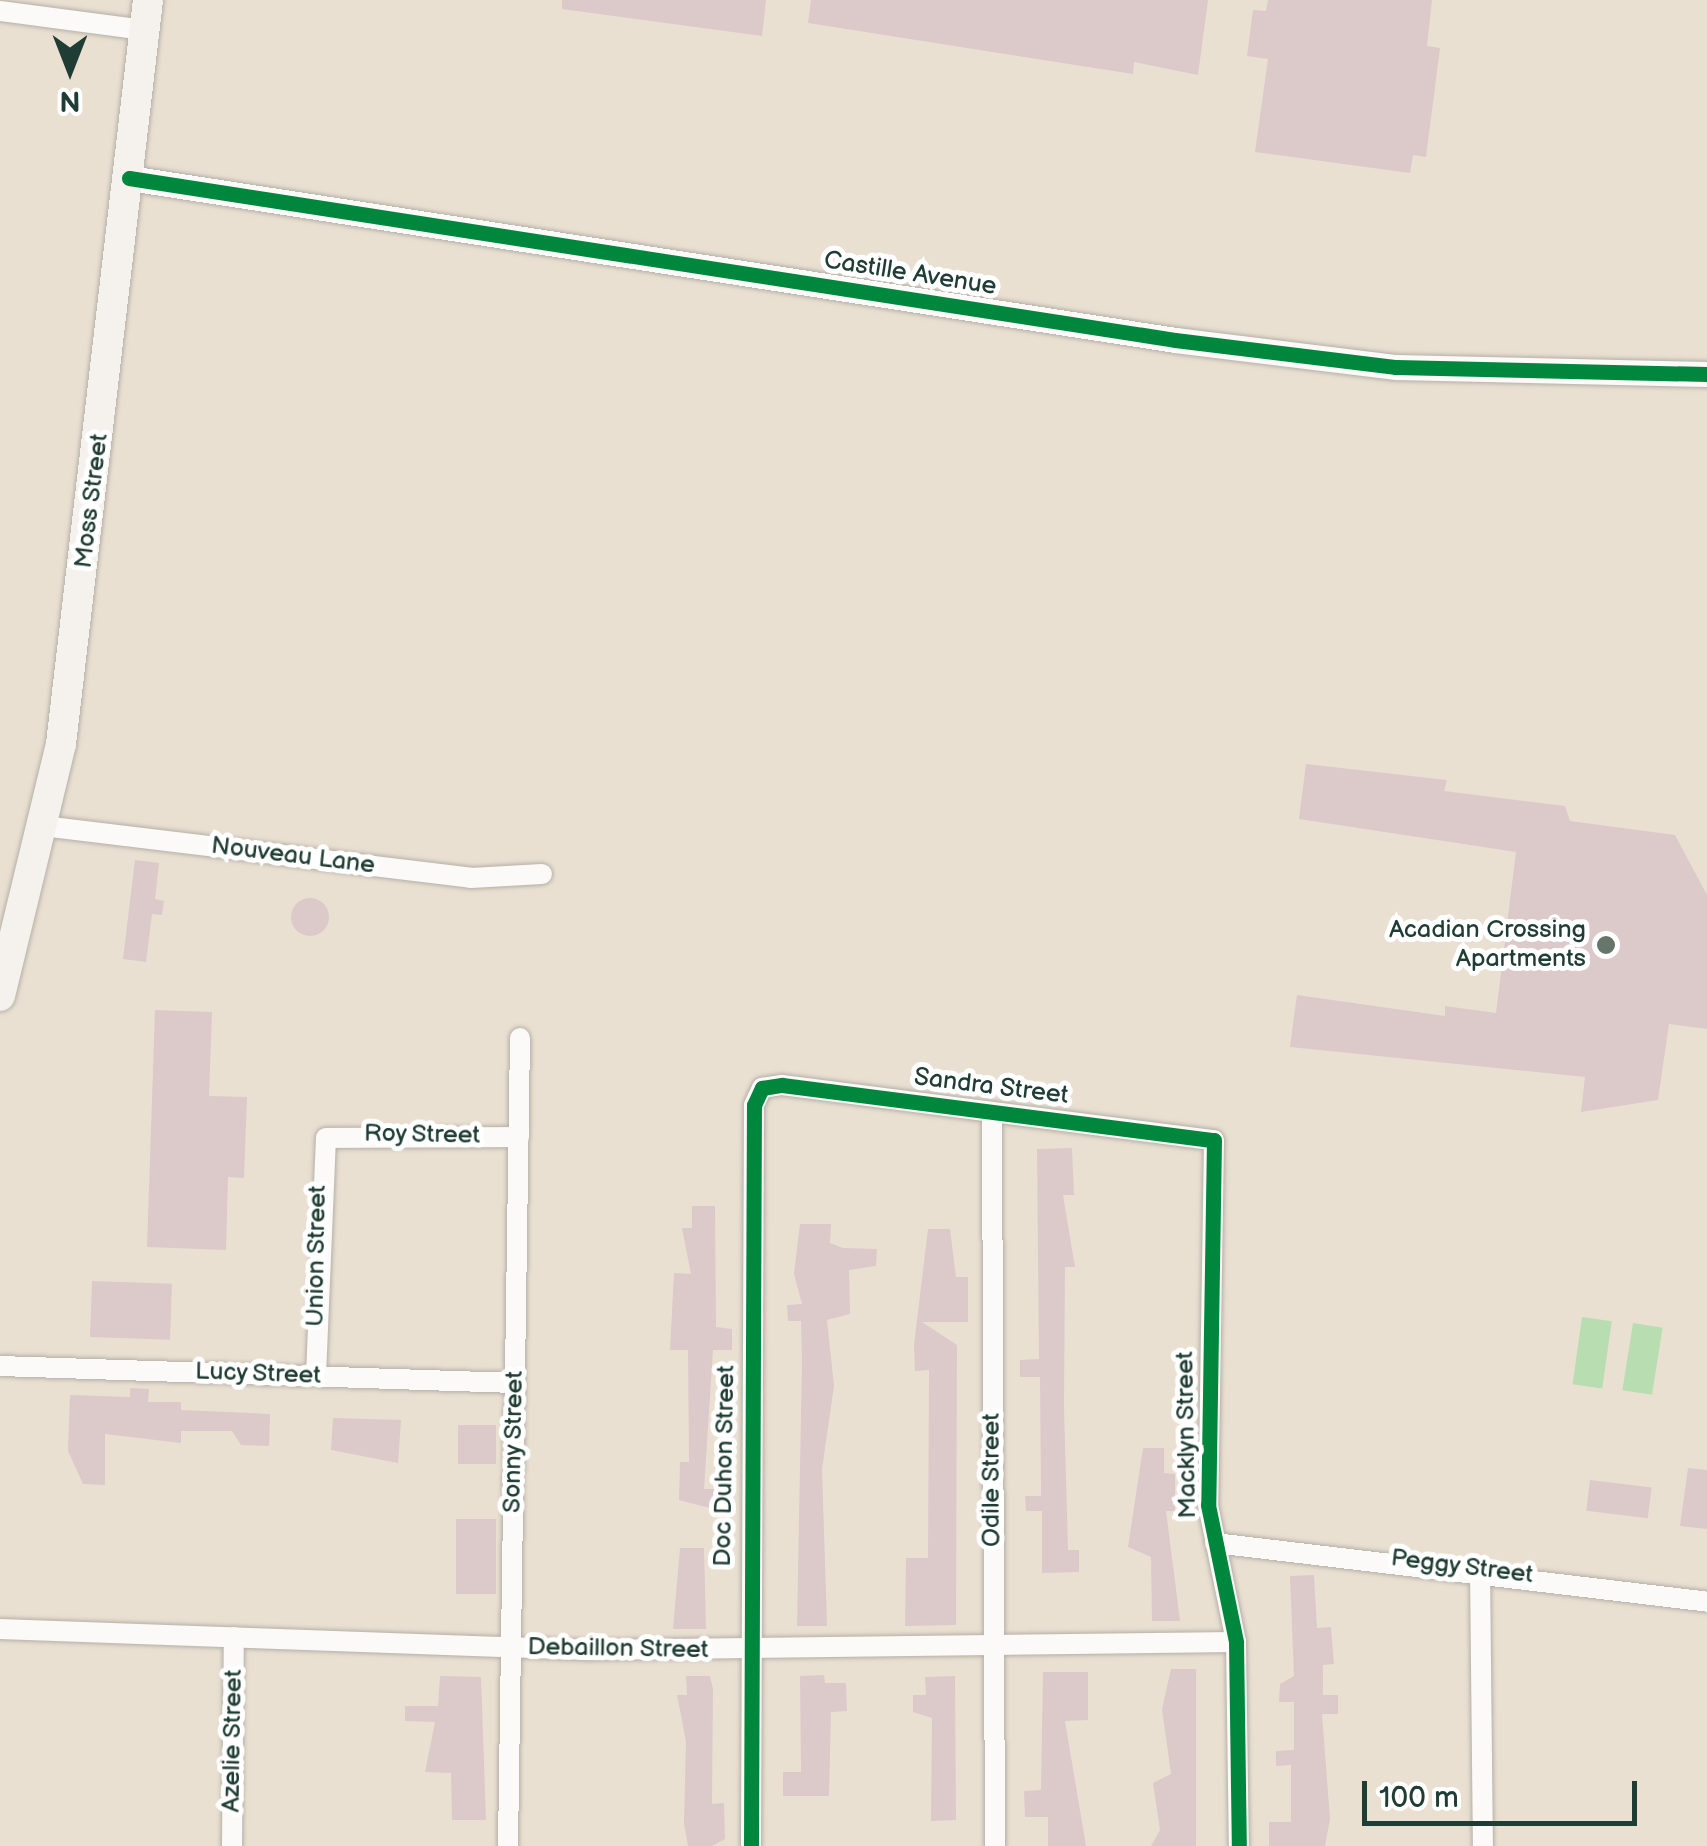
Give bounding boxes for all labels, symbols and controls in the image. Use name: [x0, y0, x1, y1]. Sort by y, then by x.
north arrow: [20, 20, 120, 120]
text: N: [59, 84, 81, 117]
street label: Castille Avenue: [822, 246, 998, 302]
street label: Moss Street: [69, 432, 115, 570]
street label: Nouveau Lane: [209, 831, 377, 881]
place label: Acadian Crossing Apartments: [1389, 916, 1586, 975]
marker: Acadian Crossing Apartments: [1595, 934, 1617, 956]
street label: Sandra Street: [912, 1063, 1070, 1111]
street label: Roy Street: [363, 1119, 481, 1151]
street label: Union Street: [301, 1185, 333, 1327]
street label: Macklyn Street: [1171, 1351, 1203, 1519]
street label: Lucy Street: [193, 1357, 323, 1391]
street label: Doc Duhon Street: [708, 1365, 742, 1567]
street label: Sonny Street: [498, 1370, 530, 1514]
street label: Odile Street: [977, 1413, 1007, 1547]
street label: Peggy Street: [1388, 1543, 1536, 1591]
street label: Debaillon Street: [527, 1632, 709, 1666]
street label: Azelie Street: [217, 1669, 249, 1813]
scale bar: [1367, 1761, 1642, 1823]
text: 100 m: [1379, 1780, 1459, 1816]

